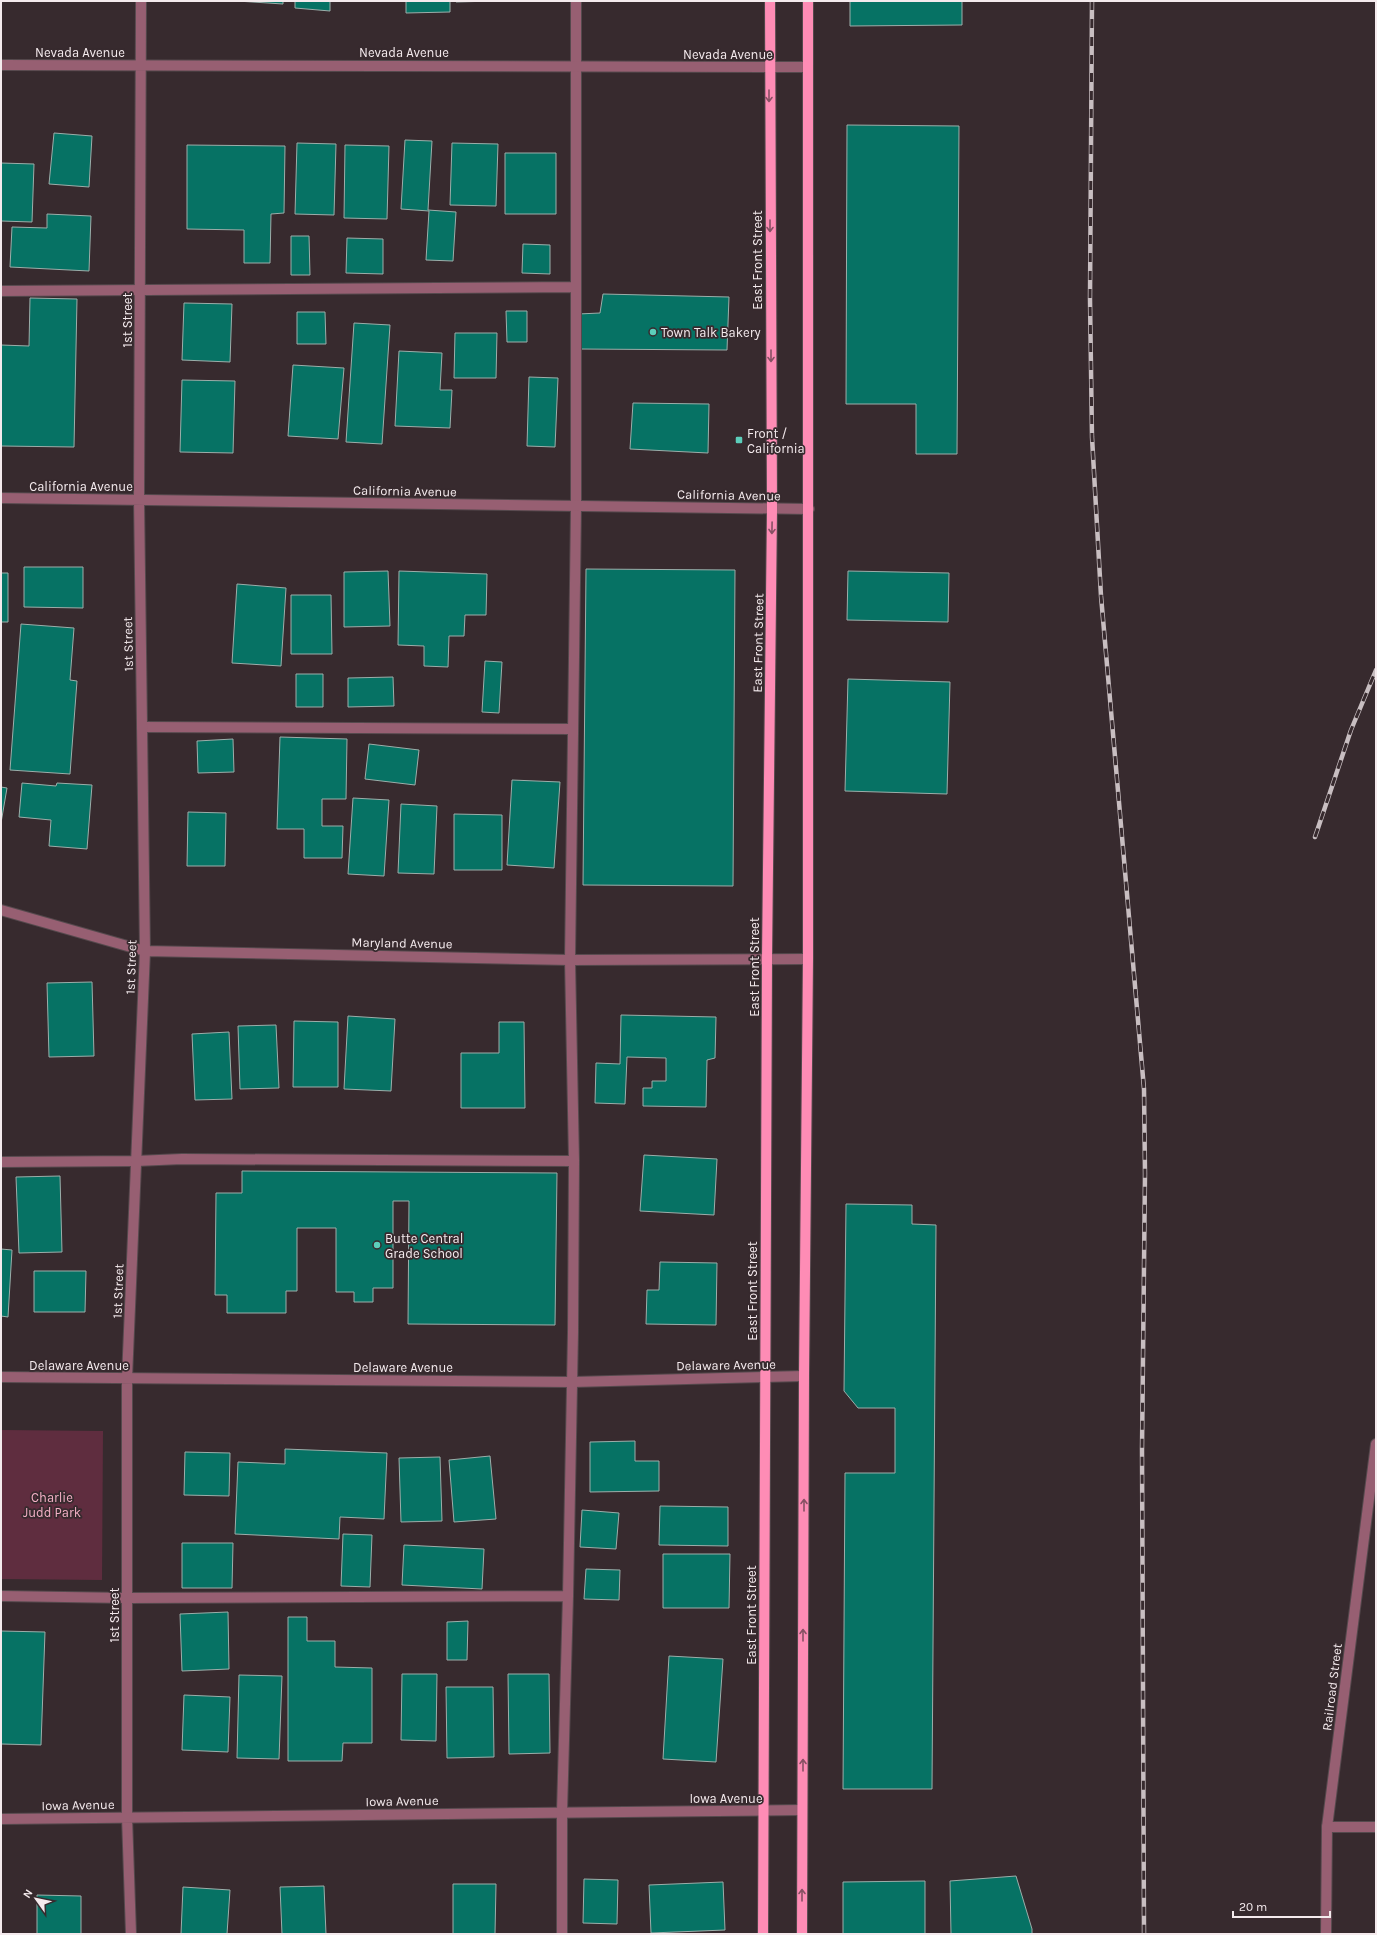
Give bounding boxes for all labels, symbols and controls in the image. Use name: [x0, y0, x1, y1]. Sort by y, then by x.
street label: Nevada Avenue: [35, 45, 125, 60]
street label: Nevada Avenue: [359, 45, 449, 60]
street label: Nevada Avenue: [683, 47, 773, 62]
one-way arrow: [765, 89, 773, 102]
street label: East Front Street: [750, 210, 765, 310]
one-way arrow: [766, 219, 774, 232]
street label: 1st Street: [120, 292, 135, 347]
place label: Town Talk Bakery: [661, 325, 761, 340]
marker: Town Talk Bakery: [648, 327, 658, 337]
one-way arrow: [767, 349, 775, 362]
place label: Front / California: [747, 426, 805, 456]
marker: Front / California: [734, 435, 744, 445]
street label: California Avenue: [29, 479, 133, 494]
street label: California Avenue: [353, 483, 457, 499]
street label: California Avenue: [677, 487, 781, 503]
one-way arrow: [768, 521, 776, 534]
street label: East Front Street: [750, 593, 766, 693]
street label: 1st Street: [120, 616, 136, 672]
street label: East Front Street: [747, 917, 762, 1017]
street label: Maryland Avenue: [351, 935, 453, 951]
street label: 1st Street: [123, 939, 139, 995]
place label: Butte Central Grade School: [385, 1231, 463, 1261]
marker: Butte Central Grade School: [372, 1240, 382, 1250]
street label: East Front Street: [745, 1241, 760, 1341]
street label: 1st Street: [110, 1263, 126, 1319]
street label: Delaware Avenue: [676, 1357, 776, 1373]
street label: Delaware Avenue: [29, 1358, 129, 1373]
street label: Delaware Avenue: [353, 1360, 453, 1375]
park label: Charlie Judd Park: [23, 1490, 81, 1520]
one-way arrow: [800, 1499, 808, 1512]
street label: East Front Street: [744, 1565, 759, 1665]
street label: 1st Street: [107, 1587, 122, 1642]
one-way arrow: [799, 1629, 807, 1642]
street label: Railroad Street: [1319, 1642, 1345, 1732]
one-way arrow: [799, 1759, 807, 1772]
street label: Iowa Avenue: [689, 1791, 763, 1806]
street label: Iowa Avenue: [365, 1793, 439, 1809]
street label: Iowa Avenue: [41, 1797, 115, 1813]
north arrow: [16, 1879, 56, 1919]
text: N: [20, 1887, 36, 1901]
one-way arrow: [798, 1889, 806, 1902]
scale bar: [1233, 1893, 1330, 1919]
text: 20 m: [1239, 1900, 1267, 1914]

